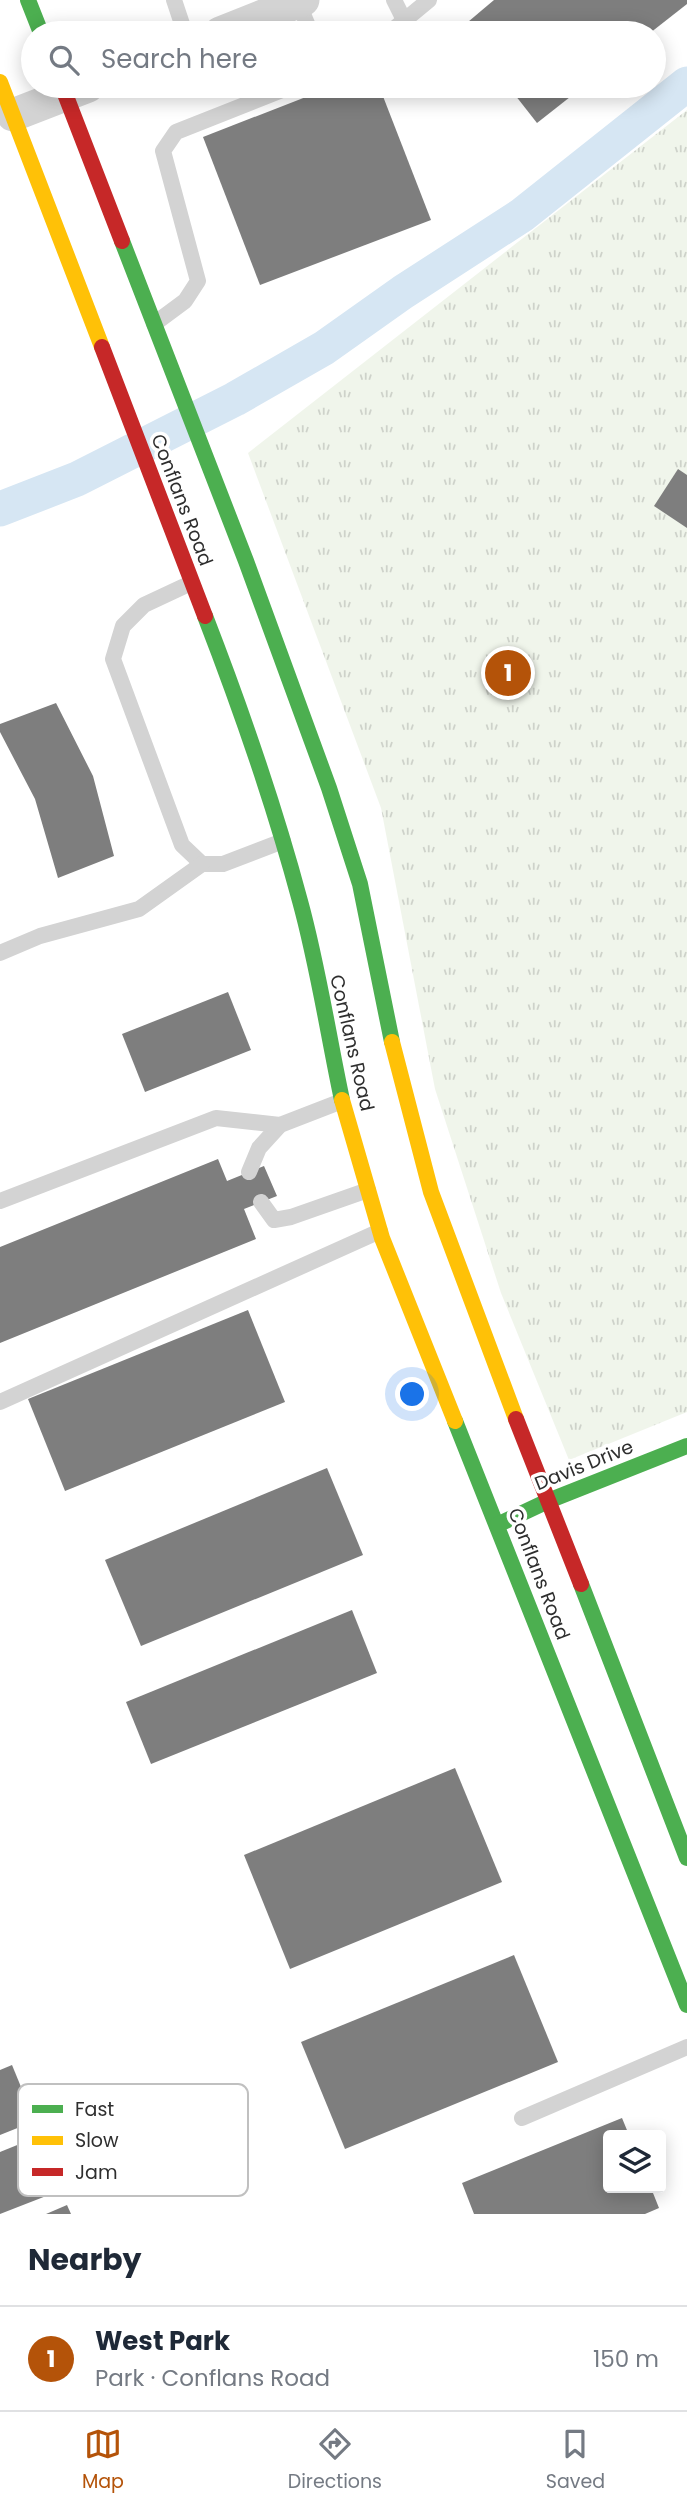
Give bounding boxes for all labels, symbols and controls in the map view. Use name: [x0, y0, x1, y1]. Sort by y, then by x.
search box: [21, 21, 666, 98]
icon: search: [45, 41, 83, 79]
text: Search here: [101, 41, 258, 77]
street label: Conflans Road: [144, 430, 220, 570]
pin: 1: [485, 647, 531, 699]
street label: Conflans Road: [323, 972, 381, 1114]
your location: [395, 1377, 429, 1411]
street label: Davis Drive: [531, 1433, 637, 1497]
street label: Conflans Road: [501, 1504, 577, 1644]
legend: [18, 2084, 248, 2196]
text: Fast: [75, 2096, 114, 2123]
text: Slow: [75, 2127, 119, 2154]
map controls: [603, 2130, 666, 2193]
button: layers: [603, 2130, 666, 2193]
text: Jam: [75, 2159, 117, 2186]
text: Nearby: [28, 2238, 142, 2281]
text: West Park: [95, 2323, 230, 2359]
text: 1: [47, 2343, 55, 2375]
text: 150 m: [593, 2343, 659, 2375]
text: Park · Conflans Road: [95, 2362, 330, 2394]
tab: Map: [82, 2425, 124, 2496]
tab: Directions: [288, 2425, 382, 2496]
tab: Saved: [546, 2425, 605, 2496]

